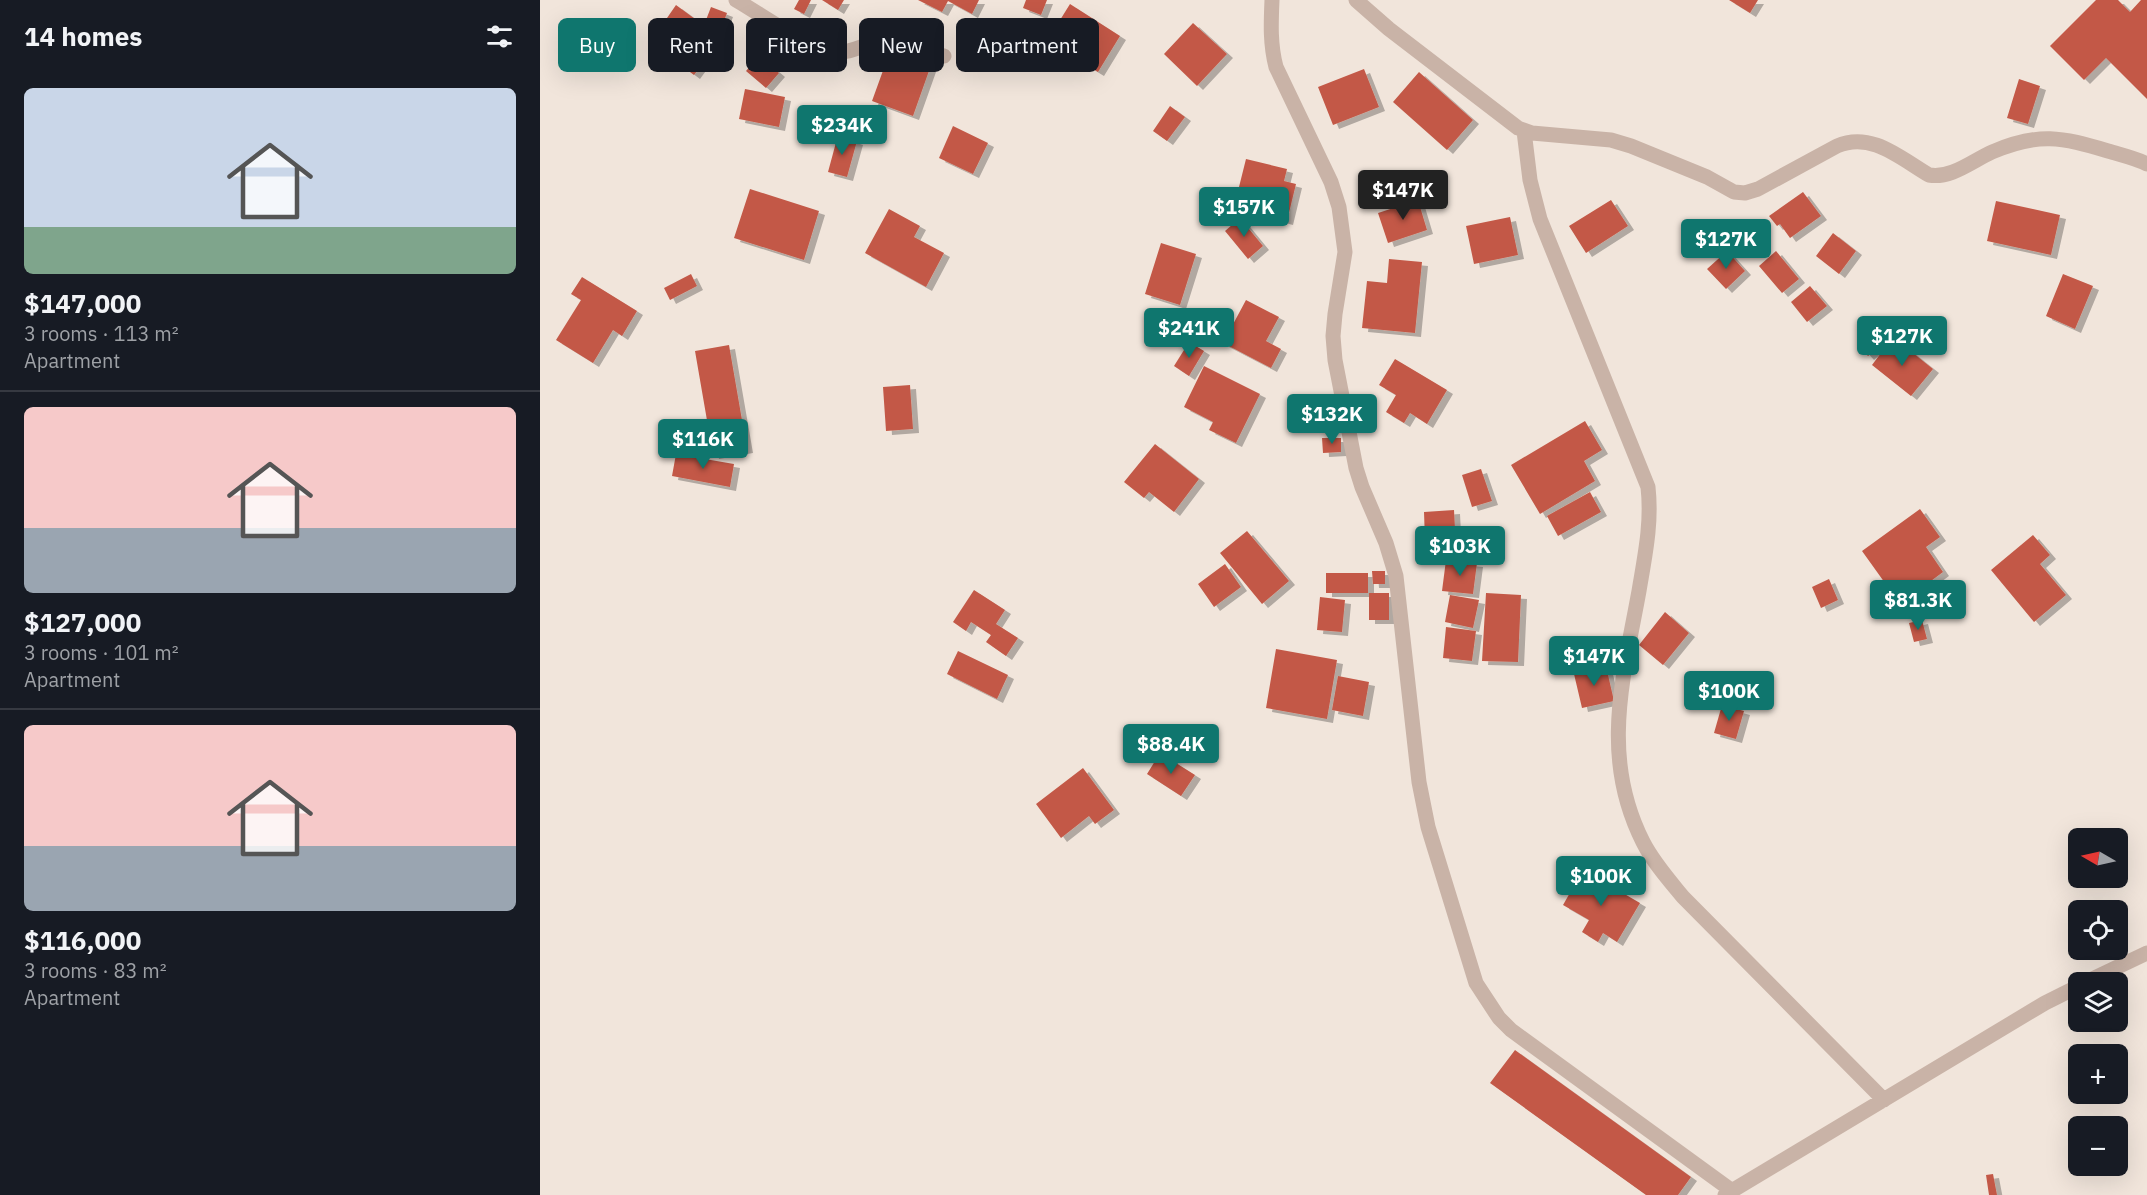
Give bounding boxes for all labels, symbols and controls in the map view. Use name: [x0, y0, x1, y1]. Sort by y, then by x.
chip: Buy: [558, 18, 636, 72]
chip: Rent: [648, 18, 734, 72]
chip: Filters: [746, 18, 847, 72]
chip: New: [859, 18, 944, 72]
chip: Apartment: [956, 18, 1099, 72]
text: 14 homes: [24, 19, 142, 53]
icon: filters: [483, 20, 516, 53]
pin: $234K: [800, 105, 884, 156]
text: $234K: [811, 111, 873, 138]
icon: home: [216, 127, 324, 235]
pin: $147K: [1361, 170, 1445, 221]
text: $147K: [1372, 176, 1434, 203]
pin: $157K: [1202, 187, 1286, 238]
text: $157K: [1213, 193, 1275, 220]
pin: $127K: [1684, 219, 1768, 270]
text: $127K: [1695, 225, 1757, 252]
text: $147,000: [24, 286, 141, 320]
pin: $241K: [1147, 308, 1231, 359]
text: $241K: [1158, 314, 1220, 341]
pin: $127K: [1860, 316, 1944, 367]
text: 3 rooms · 113 m²: [24, 320, 179, 347]
text: $127K: [1871, 322, 1933, 349]
text: Apartment: [24, 347, 120, 374]
pin: $132K: [1290, 394, 1374, 445]
text: $132K: [1301, 400, 1363, 427]
pin: $116K: [661, 419, 745, 470]
text: $116K: [672, 425, 734, 452]
icon: home: [216, 446, 324, 554]
pin: $103K: [1418, 526, 1502, 577]
text: $103K: [1429, 532, 1491, 559]
pin: $81.3K: [1869, 580, 1967, 631]
text: $81.3K: [1884, 586, 1952, 613]
text: $127,000: [24, 605, 141, 639]
pin: $147K: [1552, 636, 1636, 687]
text: 3 rooms · 101 m²: [24, 639, 179, 666]
text: $147K: [1563, 642, 1625, 669]
text: Apartment: [24, 666, 120, 693]
pin: $100K: [1687, 671, 1771, 722]
text: $100K: [1698, 677, 1760, 704]
pin: $88.4K: [1122, 724, 1220, 775]
text: $88.4K: [1137, 730, 1205, 757]
icon: home: [216, 764, 324, 872]
north arrow: [2068, 828, 2128, 888]
map controls: [2068, 828, 2128, 1176]
pin: $100K: [1559, 856, 1643, 907]
text: $100K: [1570, 862, 1632, 889]
button: locate: [2068, 900, 2128, 960]
text: $116,000: [24, 923, 141, 957]
text: 3 rooms · 83 m²: [24, 957, 167, 984]
button: layers: [2068, 972, 2128, 1032]
text: Apartment: [24, 984, 120, 1011]
button: +: [2068, 1044, 2128, 1104]
button: −: [2068, 1116, 2128, 1176]

